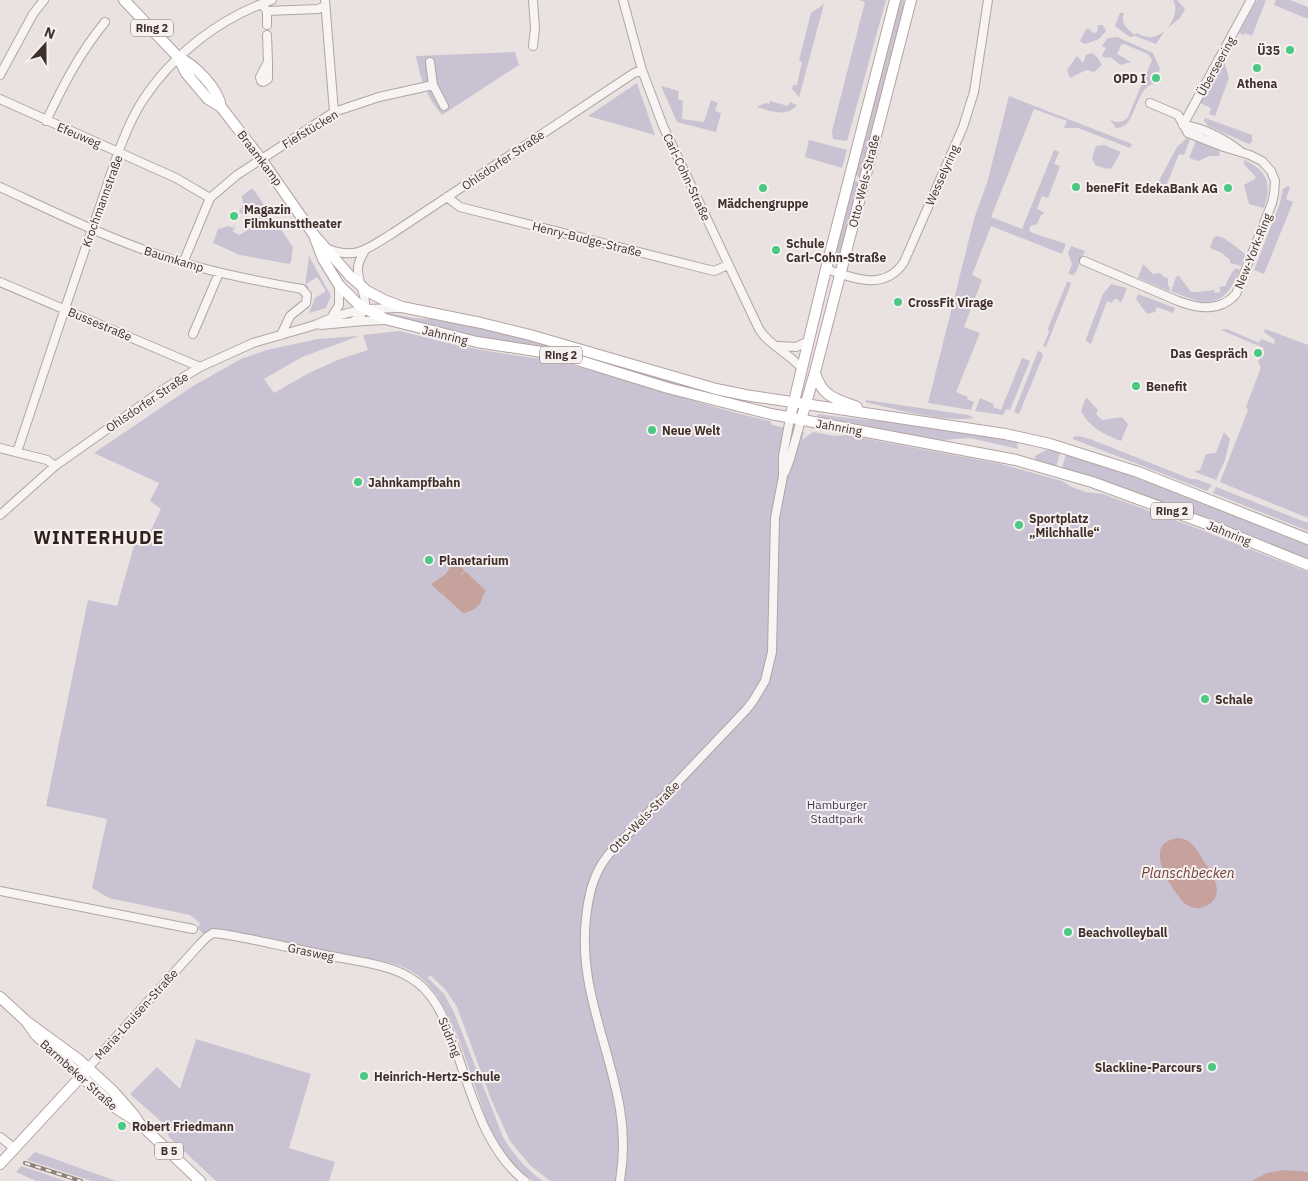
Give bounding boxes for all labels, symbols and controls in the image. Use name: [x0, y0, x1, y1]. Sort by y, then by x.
road number: Ring 2: [131, 19, 173, 36]
north arrow: [20, 20, 70, 70]
text: N: [42, 23, 58, 43]
street label: Überseering: [1194, 33, 1239, 98]
place label: Ü35: [1257, 43, 1280, 58]
marker: Ü35: [1284, 44, 1296, 56]
marker: Athena: [1251, 62, 1263, 74]
place label: OPD I: [1113, 71, 1146, 86]
marker: OPD I: [1150, 72, 1162, 84]
place label: Athena: [1237, 76, 1277, 91]
street label: Fiefstücken: [279, 106, 341, 152]
street label: Efeuweg: [55, 119, 104, 151]
street label: Braamkamp: [234, 127, 286, 189]
street label: Ohlsdorfer Straße: [459, 127, 548, 193]
street label: Carl-Cohn-Straße: [660, 131, 714, 224]
street label: Otto-Wels-Straße: [845, 133, 883, 229]
street label: Wesselyring: [922, 142, 962, 208]
street label: Krochmannstraße: [78, 153, 126, 249]
place label: beneFit: [1086, 180, 1129, 195]
marker: beneFit: [1070, 181, 1082, 193]
place label: EdekaBank AG: [1135, 181, 1218, 196]
marker: Mädchengruppe: [757, 182, 769, 194]
marker: EdekaBank AG: [1222, 182, 1234, 194]
place label: Mädchengruppe: [717, 196, 809, 211]
place label: Magazin Filmkunsttheater: [244, 202, 342, 231]
marker: Magazin Filmkunsttheater: [228, 210, 240, 222]
street label: New-York-Ring: [1231, 210, 1275, 291]
street label: Henry-Budge-Straße: [531, 218, 644, 260]
place label: Schule Carl-Cohn-Straße: [786, 236, 886, 265]
street label: Baumkamp: [142, 243, 206, 275]
marker: Schule Carl-Cohn-Straße: [770, 244, 782, 256]
place label: CrossFit Virage: [908, 295, 994, 310]
marker: CrossFit Virage: [892, 296, 904, 308]
street label: Bussestraße: [66, 304, 135, 344]
street label: Jahnring: [421, 322, 470, 348]
road number: Ring 2: [540, 346, 582, 364]
place label: Das Gespräch: [1170, 346, 1248, 361]
marker: Das Gespräch: [1252, 347, 1264, 359]
street label: Ohlsdorfer Straße: [103, 369, 192, 435]
place label: Benefit: [1146, 379, 1187, 394]
marker: Benefit: [1130, 380, 1142, 392]
street label: Jahnring: [815, 416, 864, 439]
place label: Neue Welt: [662, 423, 721, 438]
marker: Neue Welt: [646, 424, 658, 436]
place label: Jahnkampfbahn: [368, 475, 460, 490]
marker: Jahnkampfbahn: [352, 476, 364, 488]
road number: Ring 2: [1151, 502, 1193, 520]
place label: Sportplatz „Milchhalle“: [1029, 511, 1100, 540]
street label: Jahnring: [1205, 517, 1254, 549]
marker: Sportplatz „Milchhalle“: [1013, 519, 1025, 531]
district label: WINTERHUDE: [34, 526, 164, 549]
place label: Planetarium: [439, 553, 509, 568]
marker: Planetarium: [423, 554, 435, 566]
place label: Schale: [1215, 692, 1253, 707]
marker: Schale: [1199, 693, 1211, 705]
street label: Otto-Wels-Straße: [606, 777, 683, 856]
park label: Hamburger Stadtpark: [807, 797, 868, 826]
water label: Planschbecken: [1141, 864, 1235, 882]
place label: Beachvolleyball: [1078, 925, 1168, 940]
marker: Beachvolleyball: [1062, 926, 1074, 938]
street label: Grasweg: [286, 940, 336, 964]
street label: Maria-Louisen-Straße: [91, 965, 181, 1063]
street label: Südring: [435, 1015, 465, 1060]
street label: Barmbeker Straße: [37, 1036, 121, 1114]
place label: Slackline-Parcours: [1095, 1060, 1202, 1075]
marker: Slackline-Parcours: [1206, 1061, 1218, 1073]
place label: Heinrich-Hertz-Schule: [374, 1069, 501, 1084]
marker: Heinrich-Hertz-Schule: [358, 1070, 370, 1082]
place label: Robert Friedmann: [132, 1119, 234, 1134]
marker: Robert Friedmann: [116, 1120, 128, 1132]
road number: B 5: [155, 1142, 183, 1160]

